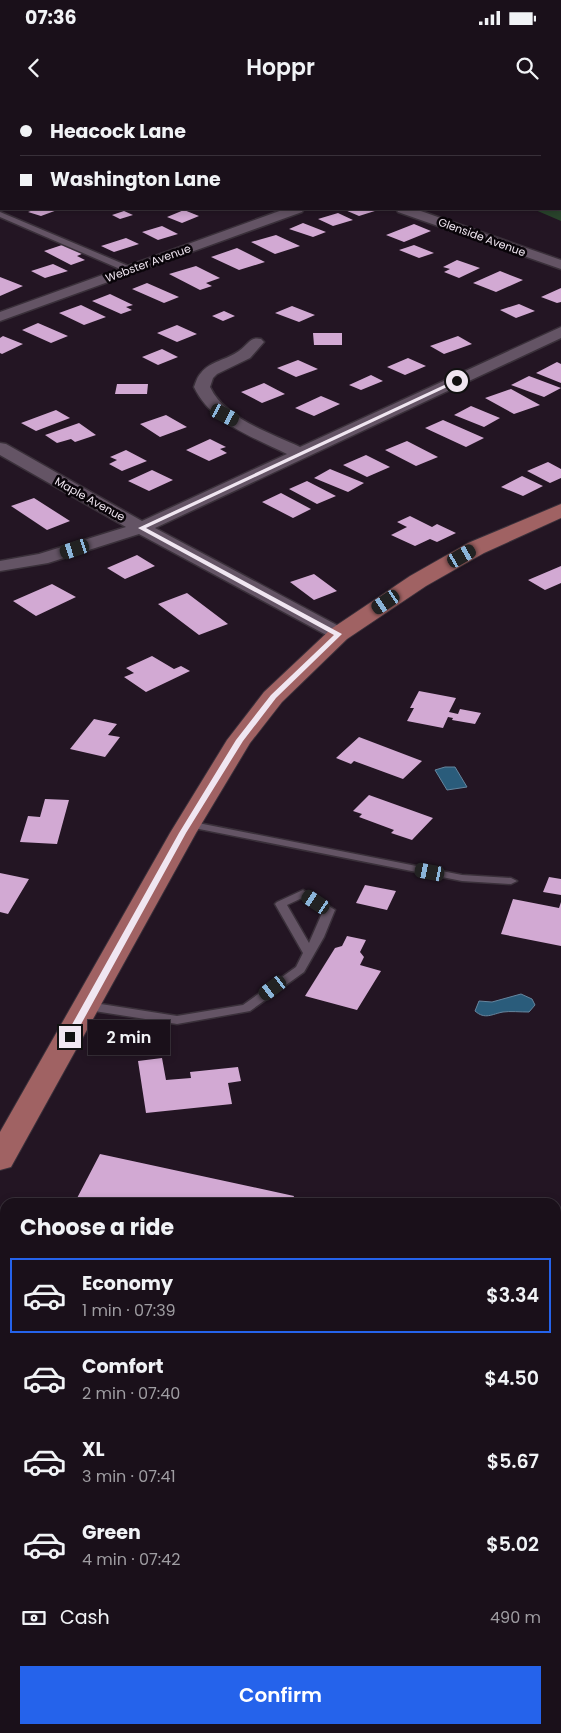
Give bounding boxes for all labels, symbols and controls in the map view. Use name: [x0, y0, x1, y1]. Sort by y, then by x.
text: 07:36: [25, 4, 77, 31]
text: Hoppr: [246, 52, 315, 83]
icon: back: [20, 54, 48, 82]
icon: search: [513, 54, 541, 82]
text: Heacock Lane: [50, 118, 186, 145]
text: Washington Lane: [50, 166, 221, 193]
street label: Glenside Avenue: [436, 214, 528, 260]
street label: Webster Avenue: [103, 240, 193, 286]
route start: [446, 370, 468, 392]
car: [208, 402, 241, 428]
street label: Maple Avenue: [52, 473, 128, 525]
car: [58, 537, 91, 561]
car: [445, 542, 478, 570]
car: [369, 587, 402, 617]
car: [413, 862, 446, 882]
car: [299, 887, 332, 917]
car: [256, 973, 289, 1003]
callout: 2 min: [88, 1020, 170, 1054]
route end: [59, 1026, 81, 1048]
text: 2 min: [107, 1026, 151, 1049]
text: Choose a ride: [20, 1212, 174, 1243]
text: Economy: [82, 1270, 173, 1297]
icon: car: [22, 1273, 67, 1318]
text: $3.34: [486, 1282, 539, 1309]
text: 1 min · 07:39: [82, 1299, 176, 1322]
text: Comfort: [82, 1353, 164, 1380]
icon: car: [22, 1356, 67, 1401]
text: $4.50: [485, 1365, 539, 1392]
text: 2 min · 07:40: [82, 1382, 180, 1405]
text: XL: [82, 1436, 105, 1463]
icon: car: [22, 1439, 67, 1484]
text: $5.67: [487, 1448, 539, 1475]
text: 3 min · 07:41: [82, 1465, 176, 1488]
text: Green: [82, 1519, 141, 1546]
icon: car: [22, 1522, 67, 1567]
text: $5.02: [486, 1531, 539, 1558]
text: 4 min · 07:42: [82, 1548, 180, 1571]
icon: cash: [20, 1604, 48, 1632]
text: Cash: [60, 1604, 110, 1631]
text: 490 m: [490, 1606, 541, 1629]
button: Confirm: [20, 1666, 541, 1724]

